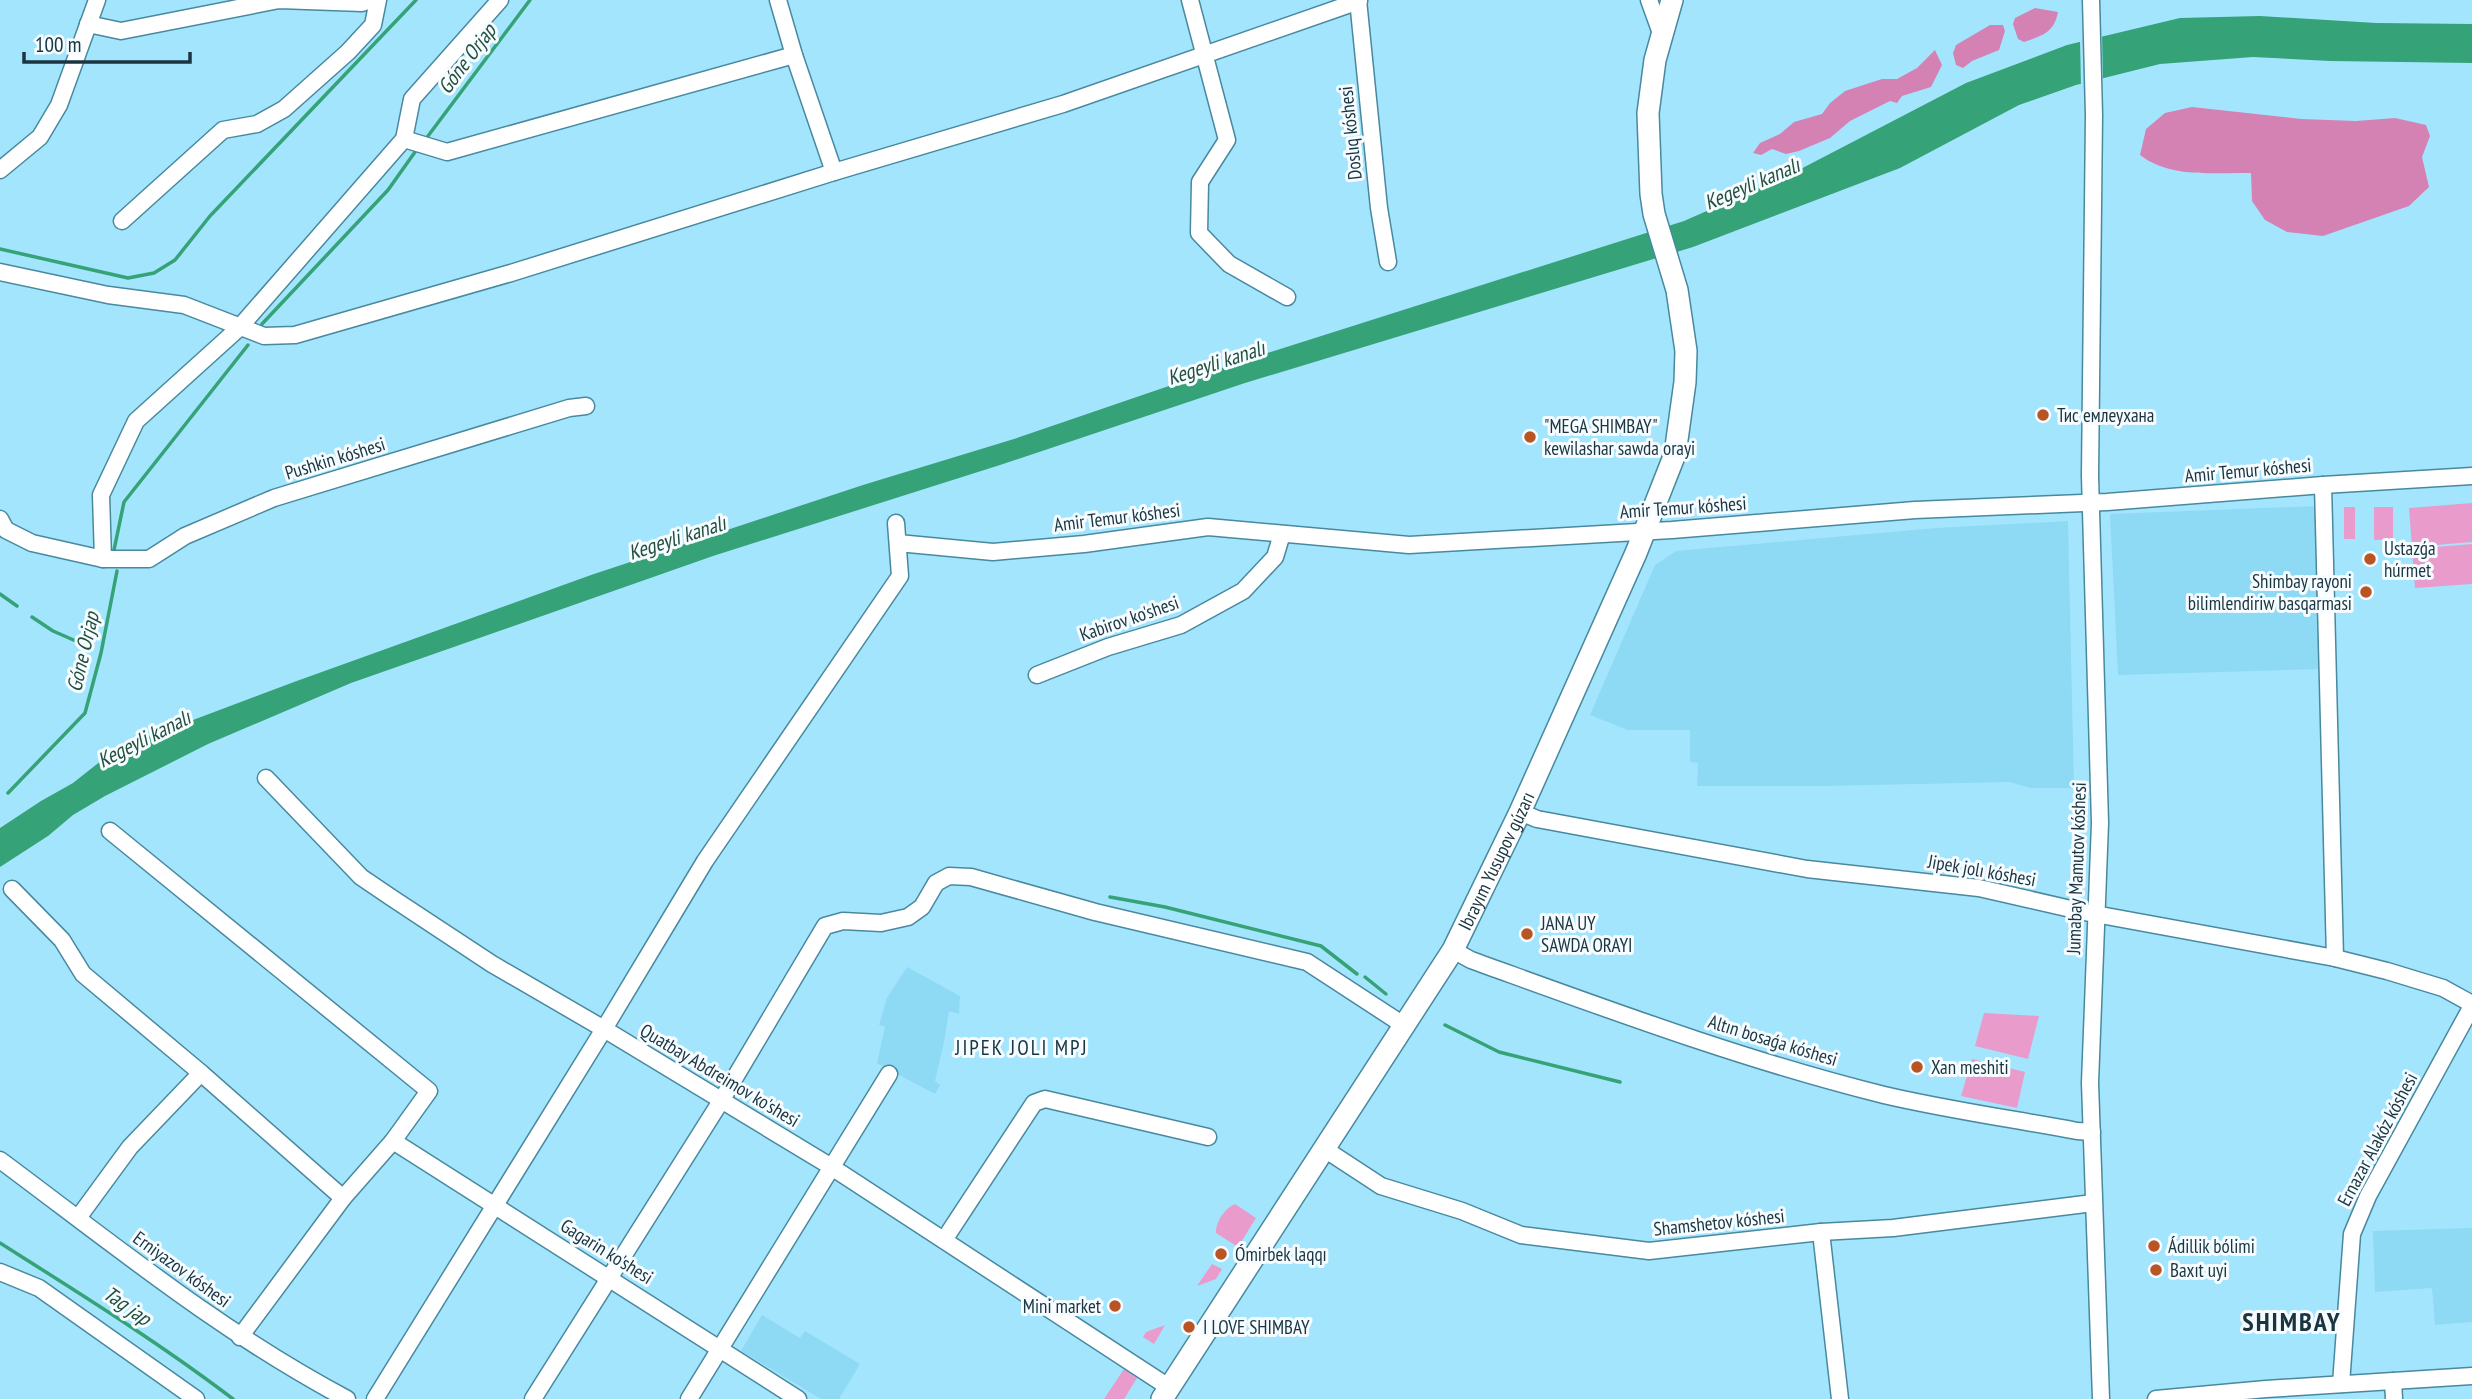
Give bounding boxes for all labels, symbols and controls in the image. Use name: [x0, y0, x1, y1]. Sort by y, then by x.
water label: Góne Orjap: [431, 17, 503, 99]
scale bar: [24, 21, 191, 65]
text: 100 m: [35, 31, 81, 58]
street label: Doslıq kóshesi: [1333, 85, 1367, 181]
water label: Kegeyli kanalı: [1700, 151, 1805, 216]
water label: Kegeyli kanalı: [1164, 334, 1269, 391]
place label: Тис емлеухана: [2057, 403, 2154, 427]
marker: Тис емлеухана: [2035, 407, 2051, 423]
place label: "MEGA SHIMBAY" kewilashar sawda orayi: [1544, 414, 1695, 460]
marker: "MEGA SHIMBAY" kewilashar sawda orayi: [1522, 429, 1538, 445]
street label: Pushkin kóshesi: [282, 431, 388, 485]
street label: Amir Temur kóshesi: [2184, 453, 2312, 487]
street label: Amir Temur kóshesi: [1619, 491, 1747, 523]
street label: Amir Temur kóshesi: [1053, 497, 1181, 537]
water label: Kegeyli kanalı: [625, 509, 730, 566]
place label: Ustazǵa húrmet: [2384, 536, 2436, 582]
marker: Ustazǵa húrmet: [2362, 551, 2378, 567]
place label: Shimbay rayoni bilimlendiriw basqarmasi: [2188, 569, 2352, 615]
marker: Shimbay rayoni bilimlendiriw basqarmasi: [2358, 584, 2374, 600]
street label: Kabirov ko'shesi: [1076, 590, 1182, 646]
water label: Góne Orjap: [60, 608, 105, 694]
water label: Kegeyli kanalı: [93, 703, 196, 773]
street label: Jumabay Mamutov kóshesi: [2061, 782, 2091, 955]
street label: Ibrayım Yusupov gúzarı: [1453, 788, 1539, 934]
street label: Jipek jolı kóshesi: [1925, 849, 2038, 891]
place label: JANA UY SAWDA ORAYI: [1540, 911, 1632, 957]
marker: JANA UY SAWDA ORAYI: [1519, 926, 1535, 942]
street label: Altın bosaǵa kóshesi: [1705, 1009, 1841, 1071]
street label: Quatbay Abdreimov ko'shesi: [636, 1018, 804, 1132]
district label: JIPEK JOLI MPJ: [954, 1034, 1089, 1061]
place label: Xan meshiti: [1931, 1055, 2009, 1079]
marker: Xan meshiti: [1909, 1059, 1925, 1075]
street label: Ernazar Alakóz kóshesi: [2332, 1068, 2422, 1210]
street label: Shamshetov kóshesi: [1652, 1203, 1786, 1241]
street label: Gagarin ko'shesi: [556, 1213, 658, 1289]
street label: Erniyazov kóshesi: [129, 1226, 235, 1312]
place label: Ádillik bólimi: [2168, 1234, 2255, 1258]
marker: Ádillik bólimi: [2146, 1238, 2162, 1254]
place label: Ómirbek laqqı: [1235, 1242, 1327, 1266]
marker: Ómirbek laqqı: [1213, 1246, 1229, 1262]
place label: Baxıt uyi: [2170, 1258, 2227, 1282]
marker: Baxıt uyi: [2148, 1262, 2164, 1278]
water label: Tag jap: [98, 1280, 158, 1333]
place label: Mini market: [1023, 1294, 1102, 1318]
marker: Mini market: [1107, 1298, 1123, 1314]
district label: SHIMBAY: [2242, 1305, 2342, 1338]
place label: I LOVE SHIMBAY: [1203, 1315, 1310, 1339]
marker: I LOVE SHIMBAY: [1181, 1319, 1197, 1335]

